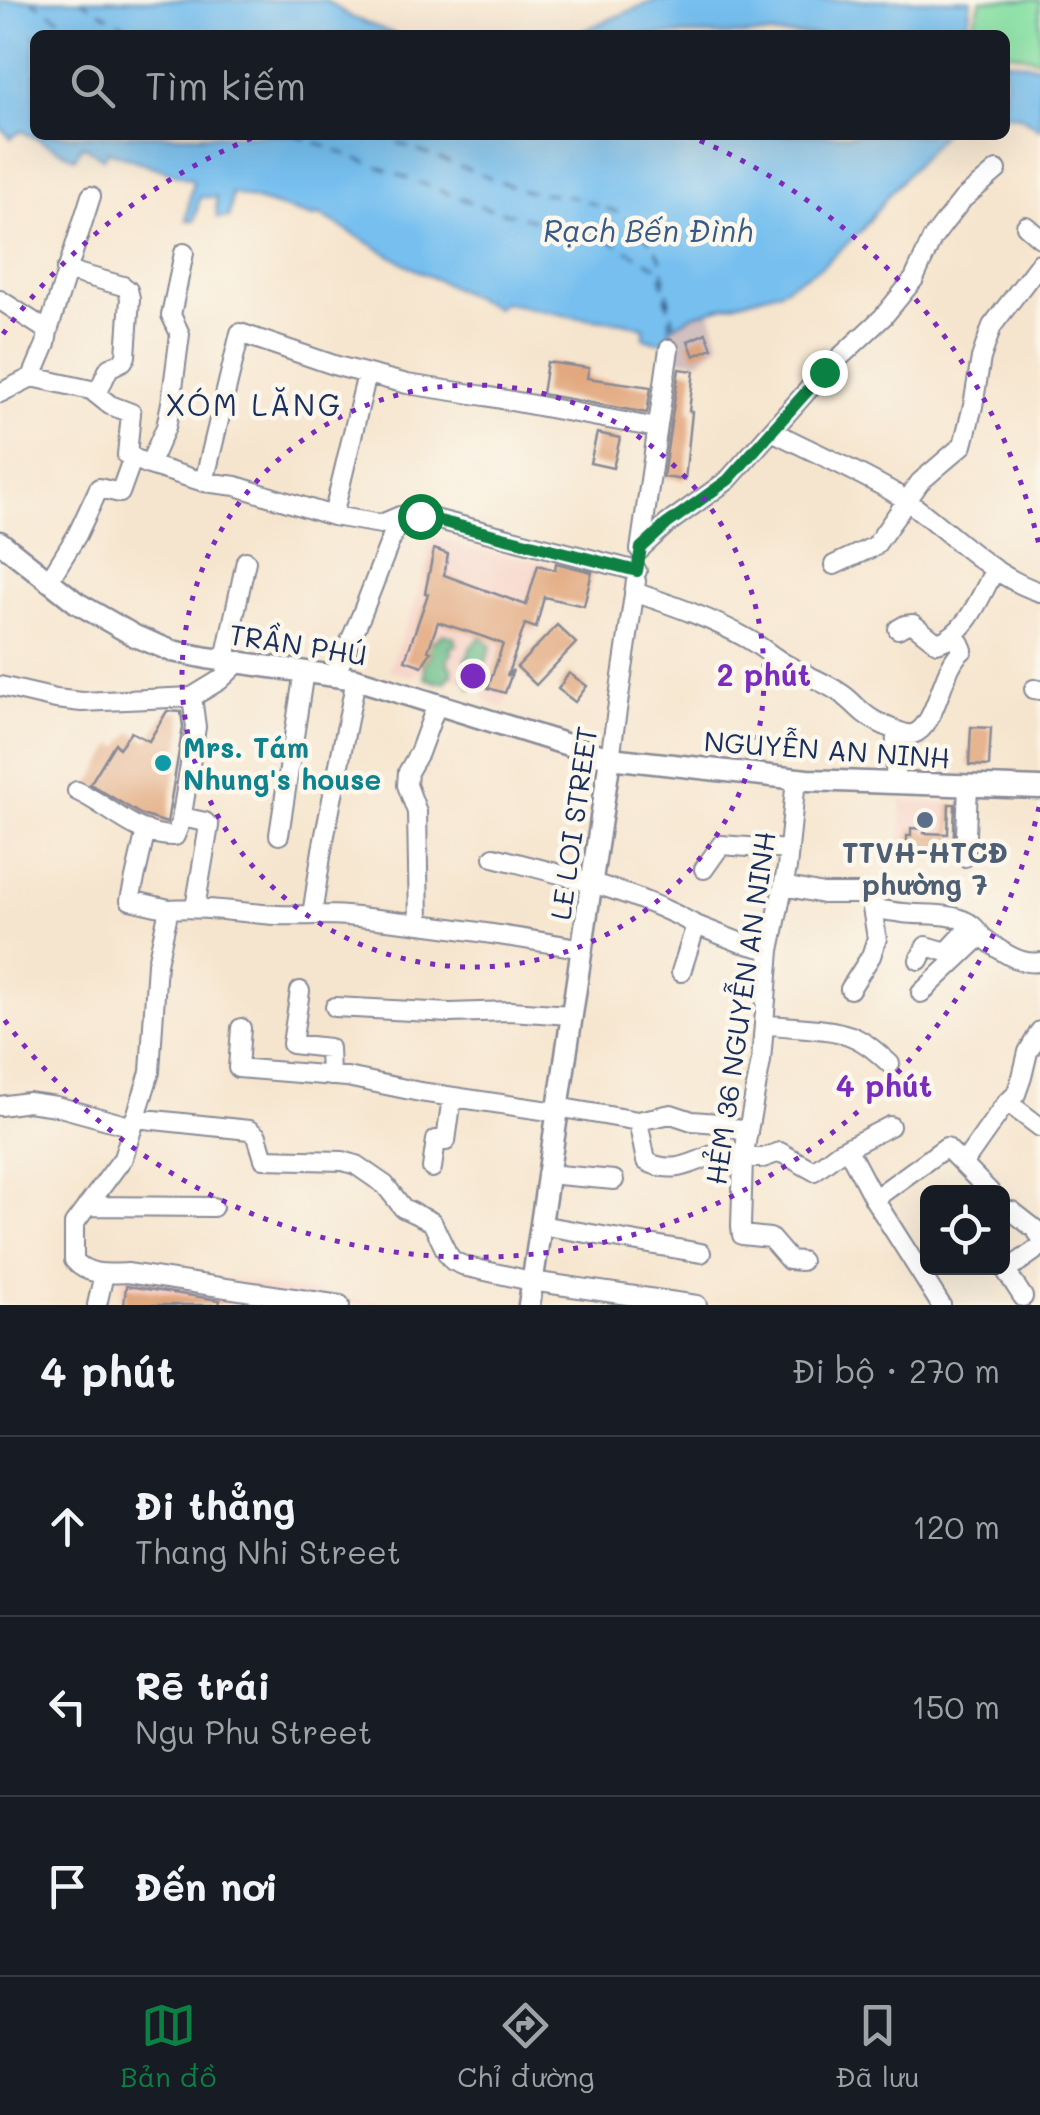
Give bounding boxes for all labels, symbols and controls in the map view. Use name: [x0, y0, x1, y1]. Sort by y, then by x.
search box: [30, 30, 1010, 140]
icon: search: [65, 58, 120, 113]
text: Tìm kiếm: [145, 60, 306, 110]
water label: Rạch Bến Đình: [543, 210, 753, 250]
route end: [802, 350, 848, 396]
district label: XÓM LĂNG: [166, 384, 342, 424]
route start: [398, 494, 444, 540]
street label: TRẦN PHÚ: [227, 615, 369, 673]
text: 2 phút: [717, 654, 811, 694]
centre of rings: [455, 658, 491, 694]
street label: NGUYỄN AN NINH: [703, 721, 951, 776]
street label: LE LOI STREET: [542, 724, 604, 922]
place label: Mrs. Tám Nhung's house: [183, 729, 381, 797]
marker: Mrs. Tám Nhung's house: [152, 752, 174, 774]
marker: TTVH-HTCĐ phường 7: [914, 809, 936, 831]
street label: HẺM 36 NGUYỄN AN NINH: [696, 829, 783, 1187]
place label: TTVH-HTCĐ phường 7: [842, 834, 1008, 902]
text: 4 phút: [836, 1065, 932, 1105]
map controls: [920, 1185, 1010, 1275]
button: locate: [920, 1185, 1010, 1275]
text: 4 phút: [40, 1343, 175, 1398]
text: Đi bộ · 270 m: [792, 1349, 1000, 1391]
text: Đi thẳng: [135, 1480, 295, 1530]
icon: ahead: [40, 1499, 95, 1554]
text: 120 m: [912, 1505, 1000, 1547]
text: Thang Nhi Street: [135, 1530, 401, 1572]
text: Rẽ trái: [135, 1660, 270, 1710]
icon: left: [40, 1679, 95, 1734]
text: 150 m: [912, 1685, 1000, 1727]
text: Ngu Phu Street: [135, 1710, 372, 1752]
icon: arrive: [40, 1859, 95, 1914]
text: Đến nơi: [135, 1861, 278, 1911]
tab: Bản đồ: [120, 1998, 216, 2094]
tab: Chỉ đường: [457, 1998, 595, 2094]
tab: Đã lưu: [835, 1998, 920, 2094]

